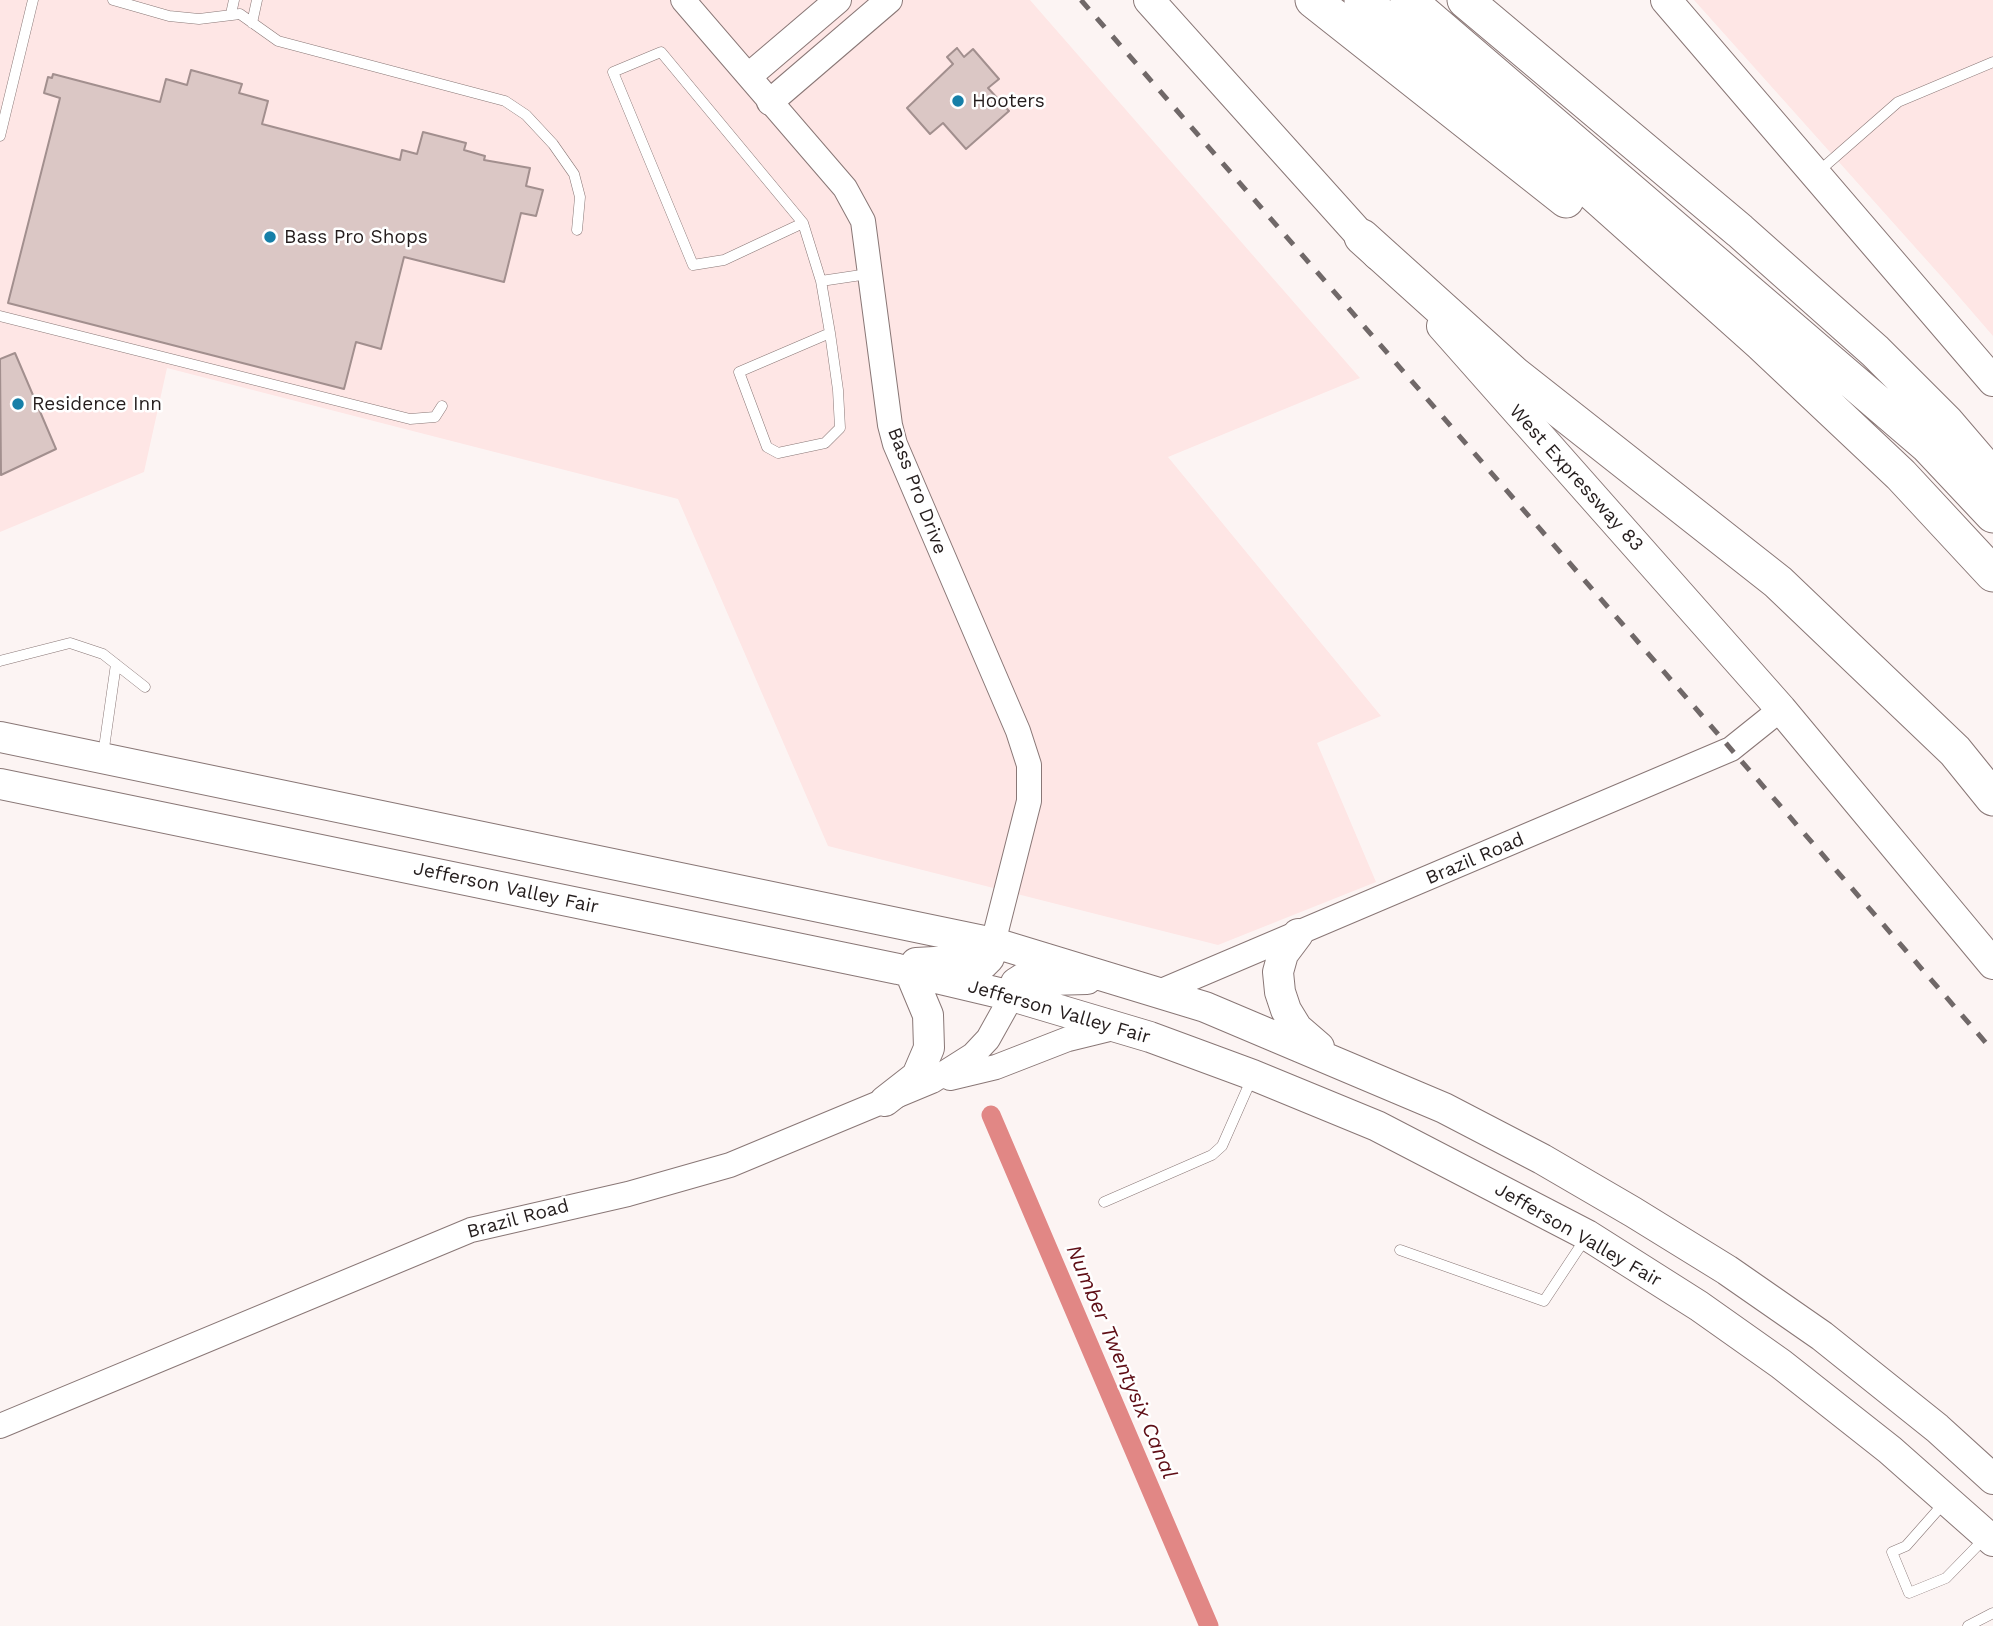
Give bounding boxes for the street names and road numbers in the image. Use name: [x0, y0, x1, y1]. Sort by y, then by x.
street label: West Expressway 83: [1504, 400, 1648, 556]
street label: Bass Pro Drive: [882, 424, 952, 558]
street label: Brazil Road: [1422, 828, 1528, 890]
street label: Jefferson Valley Fair: [411, 857, 601, 919]
street label: Jefferson Valley Fair: [965, 975, 1153, 1049]
street label: Jefferson Valley Fair: [1491, 1178, 1665, 1292]
street label: Brazil Road: [465, 1194, 571, 1244]

